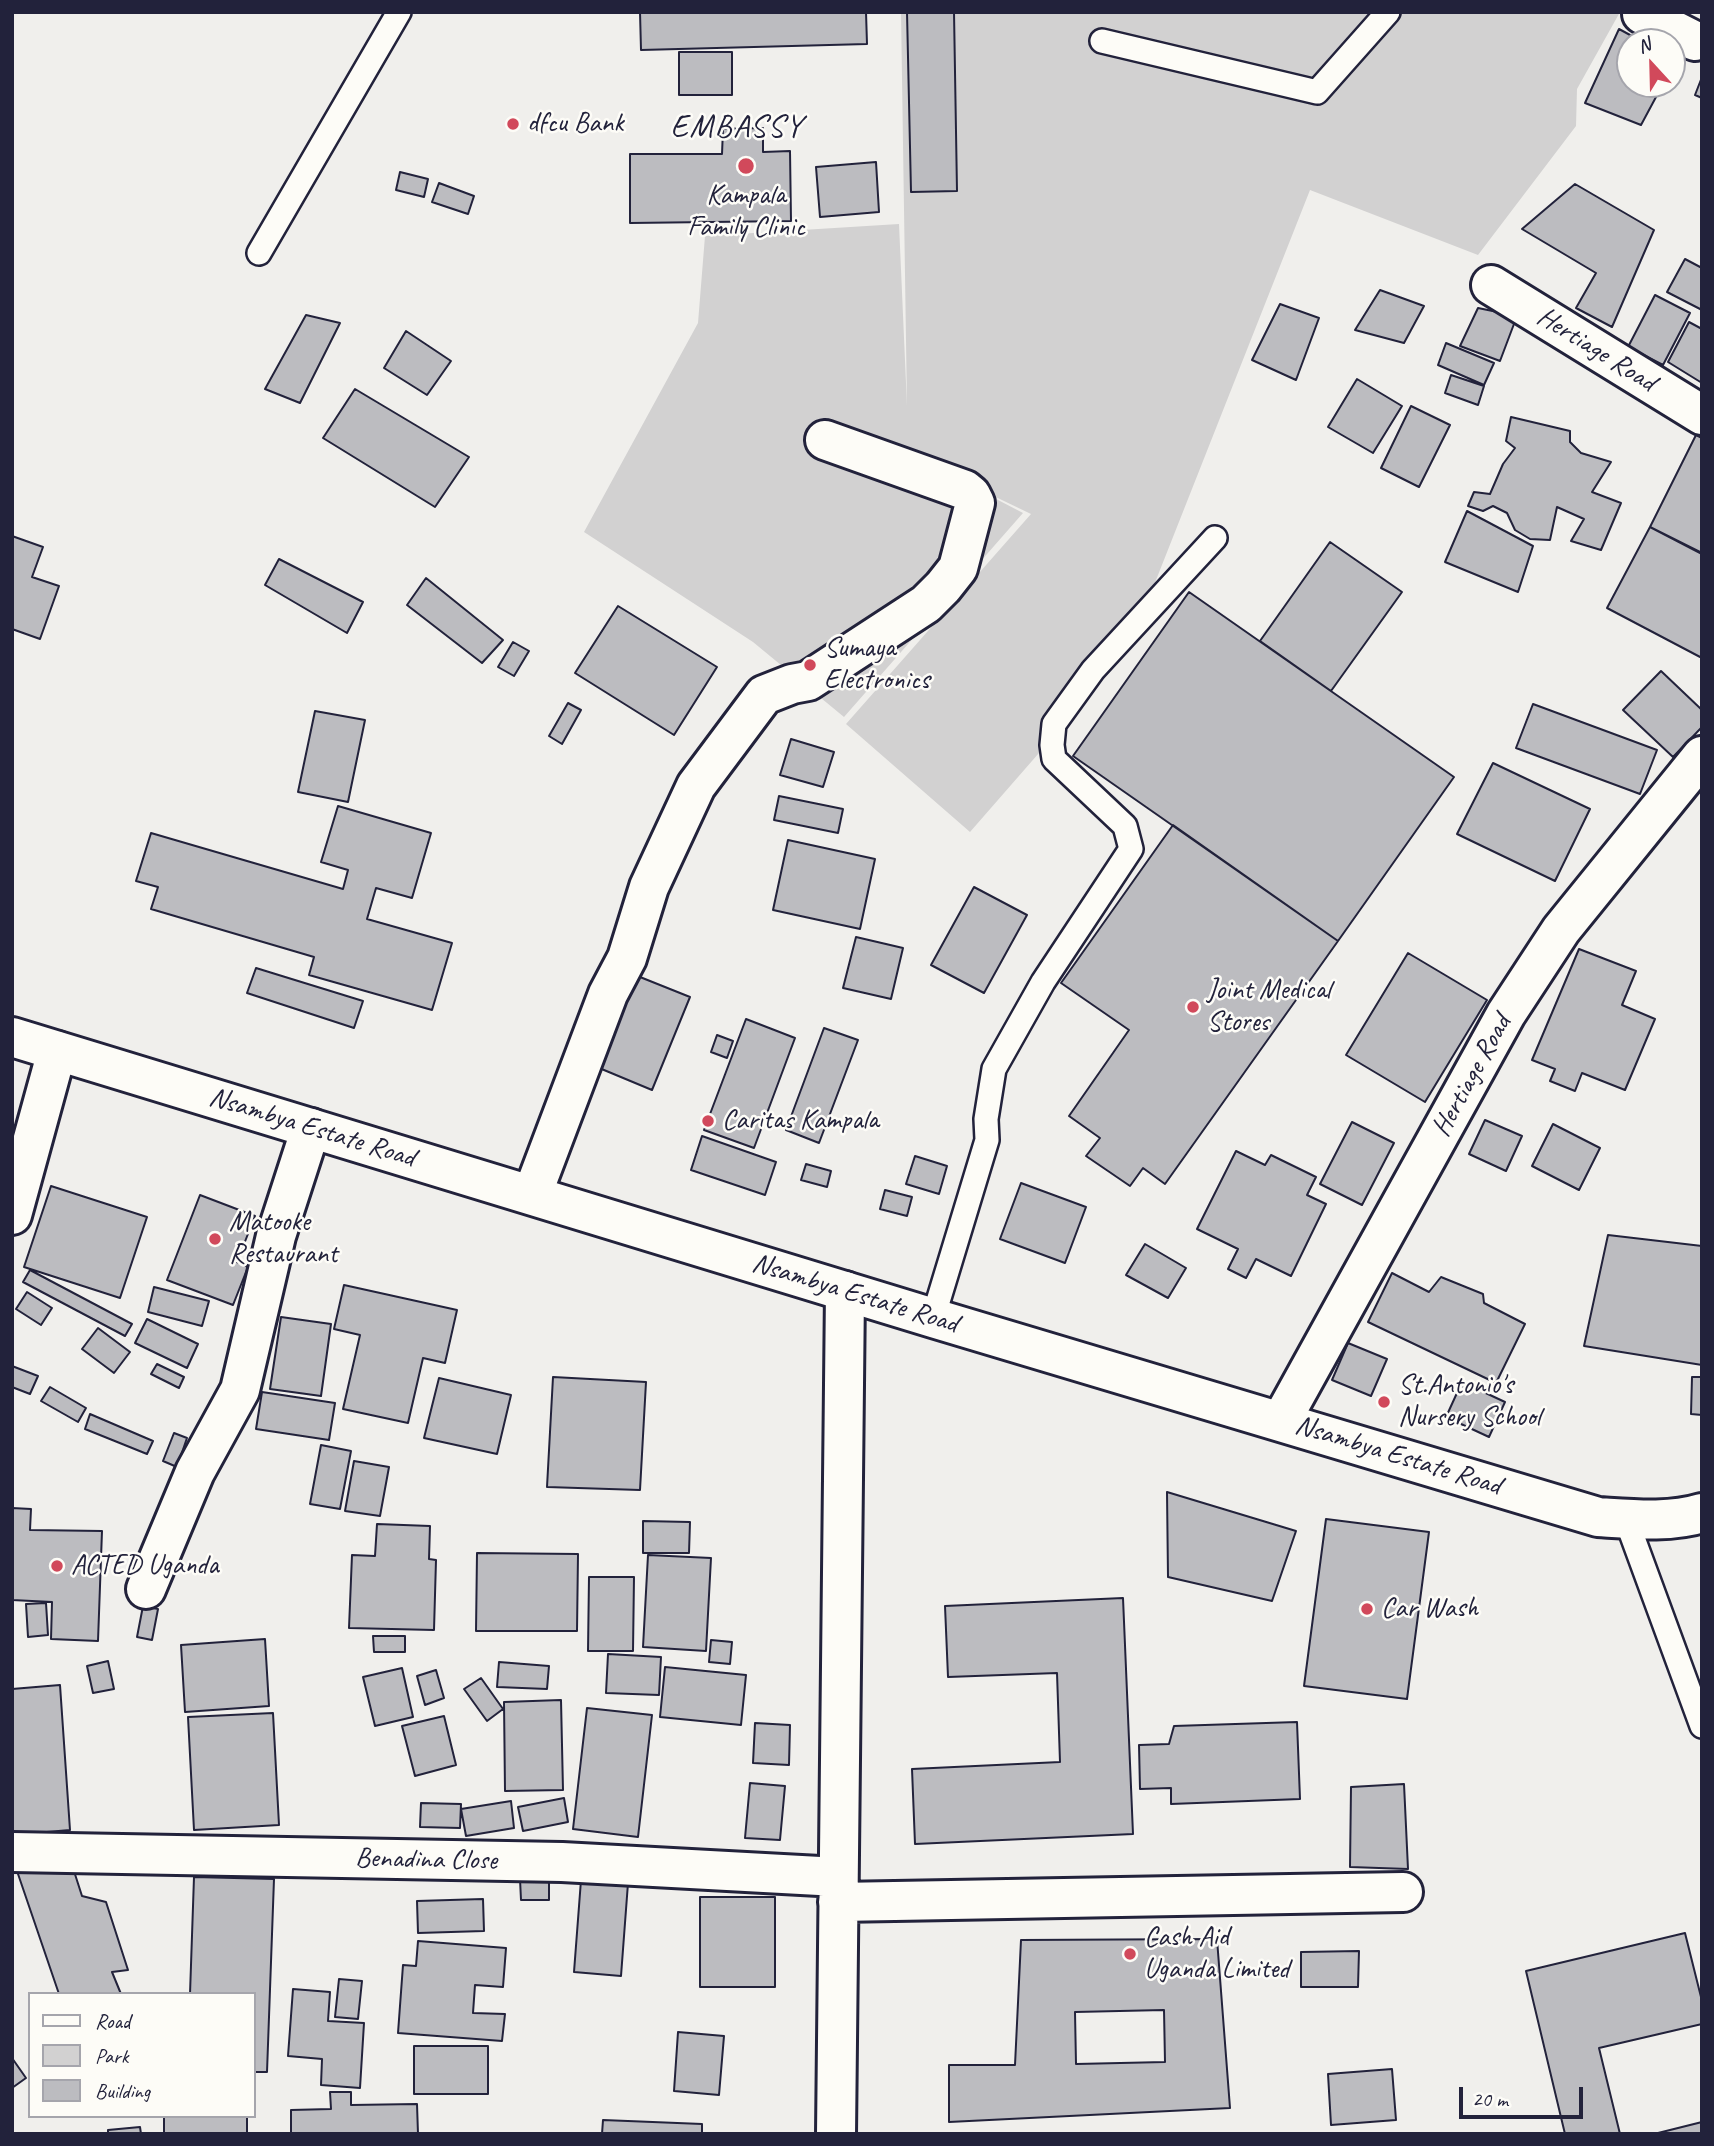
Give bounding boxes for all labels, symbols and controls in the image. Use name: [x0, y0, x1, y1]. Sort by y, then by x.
north arrow: [1616, 28, 1686, 98]
text: N: [1634, 32, 1654, 59]
place label: dfcu Bank: [527, 107, 623, 141]
district label: EMBASSY: [672, 109, 802, 147]
marker: dfcu Bank: [505, 116, 521, 132]
marker: Kampala Family Clinic: [736, 156, 756, 176]
place label: Kampala Family Clinic: [687, 179, 805, 245]
street label: Hertiage Road: [1530, 300, 1662, 400]
place label: Sumaya Electronics: [824, 632, 930, 698]
marker: Sumaya Electronics: [802, 657, 818, 673]
place label: Joint Medical Stores: [1207, 974, 1331, 1040]
marker: Joint Medical Stores: [1185, 999, 1201, 1015]
street label: Hertiage Road: [1425, 1009, 1519, 1143]
street label: Nsambya Estate Road: [205, 1081, 419, 1175]
place label: Caritas Kampala: [722, 1104, 879, 1138]
marker: Caritas Kampala: [700, 1113, 716, 1129]
place label: Matooke Restaurant: [229, 1206, 337, 1272]
marker: Matooke Restaurant: [207, 1231, 223, 1247]
street label: Nsambya Estate Road: [748, 1247, 962, 1341]
place label: St.Antonio's Nursery School: [1398, 1369, 1540, 1435]
marker: St.Antonio's Nursery School: [1376, 1394, 1392, 1410]
street label: Nsambya Estate Road: [1291, 1409, 1505, 1503]
place label: ACTED Uganda: [71, 1549, 219, 1583]
marker: ACTED Uganda: [49, 1558, 65, 1574]
place label: Car Wash: [1381, 1592, 1478, 1626]
marker: Car Wash: [1359, 1601, 1375, 1617]
street label: Benadina Close: [355, 1842, 497, 1878]
place label: Cash Aid Uganda Limited: [1144, 1921, 1289, 1987]
marker: Cash Aid Uganda Limited: [1122, 1946, 1138, 1962]
legend: [28, 1992, 256, 2118]
text: Road: [95, 2008, 130, 2034]
text: Park: [95, 2043, 128, 2069]
scale bar: [1462, 2072, 1586, 2116]
text: Building: [95, 2078, 150, 2104]
text: 20 m: [1472, 2086, 1508, 2112]

